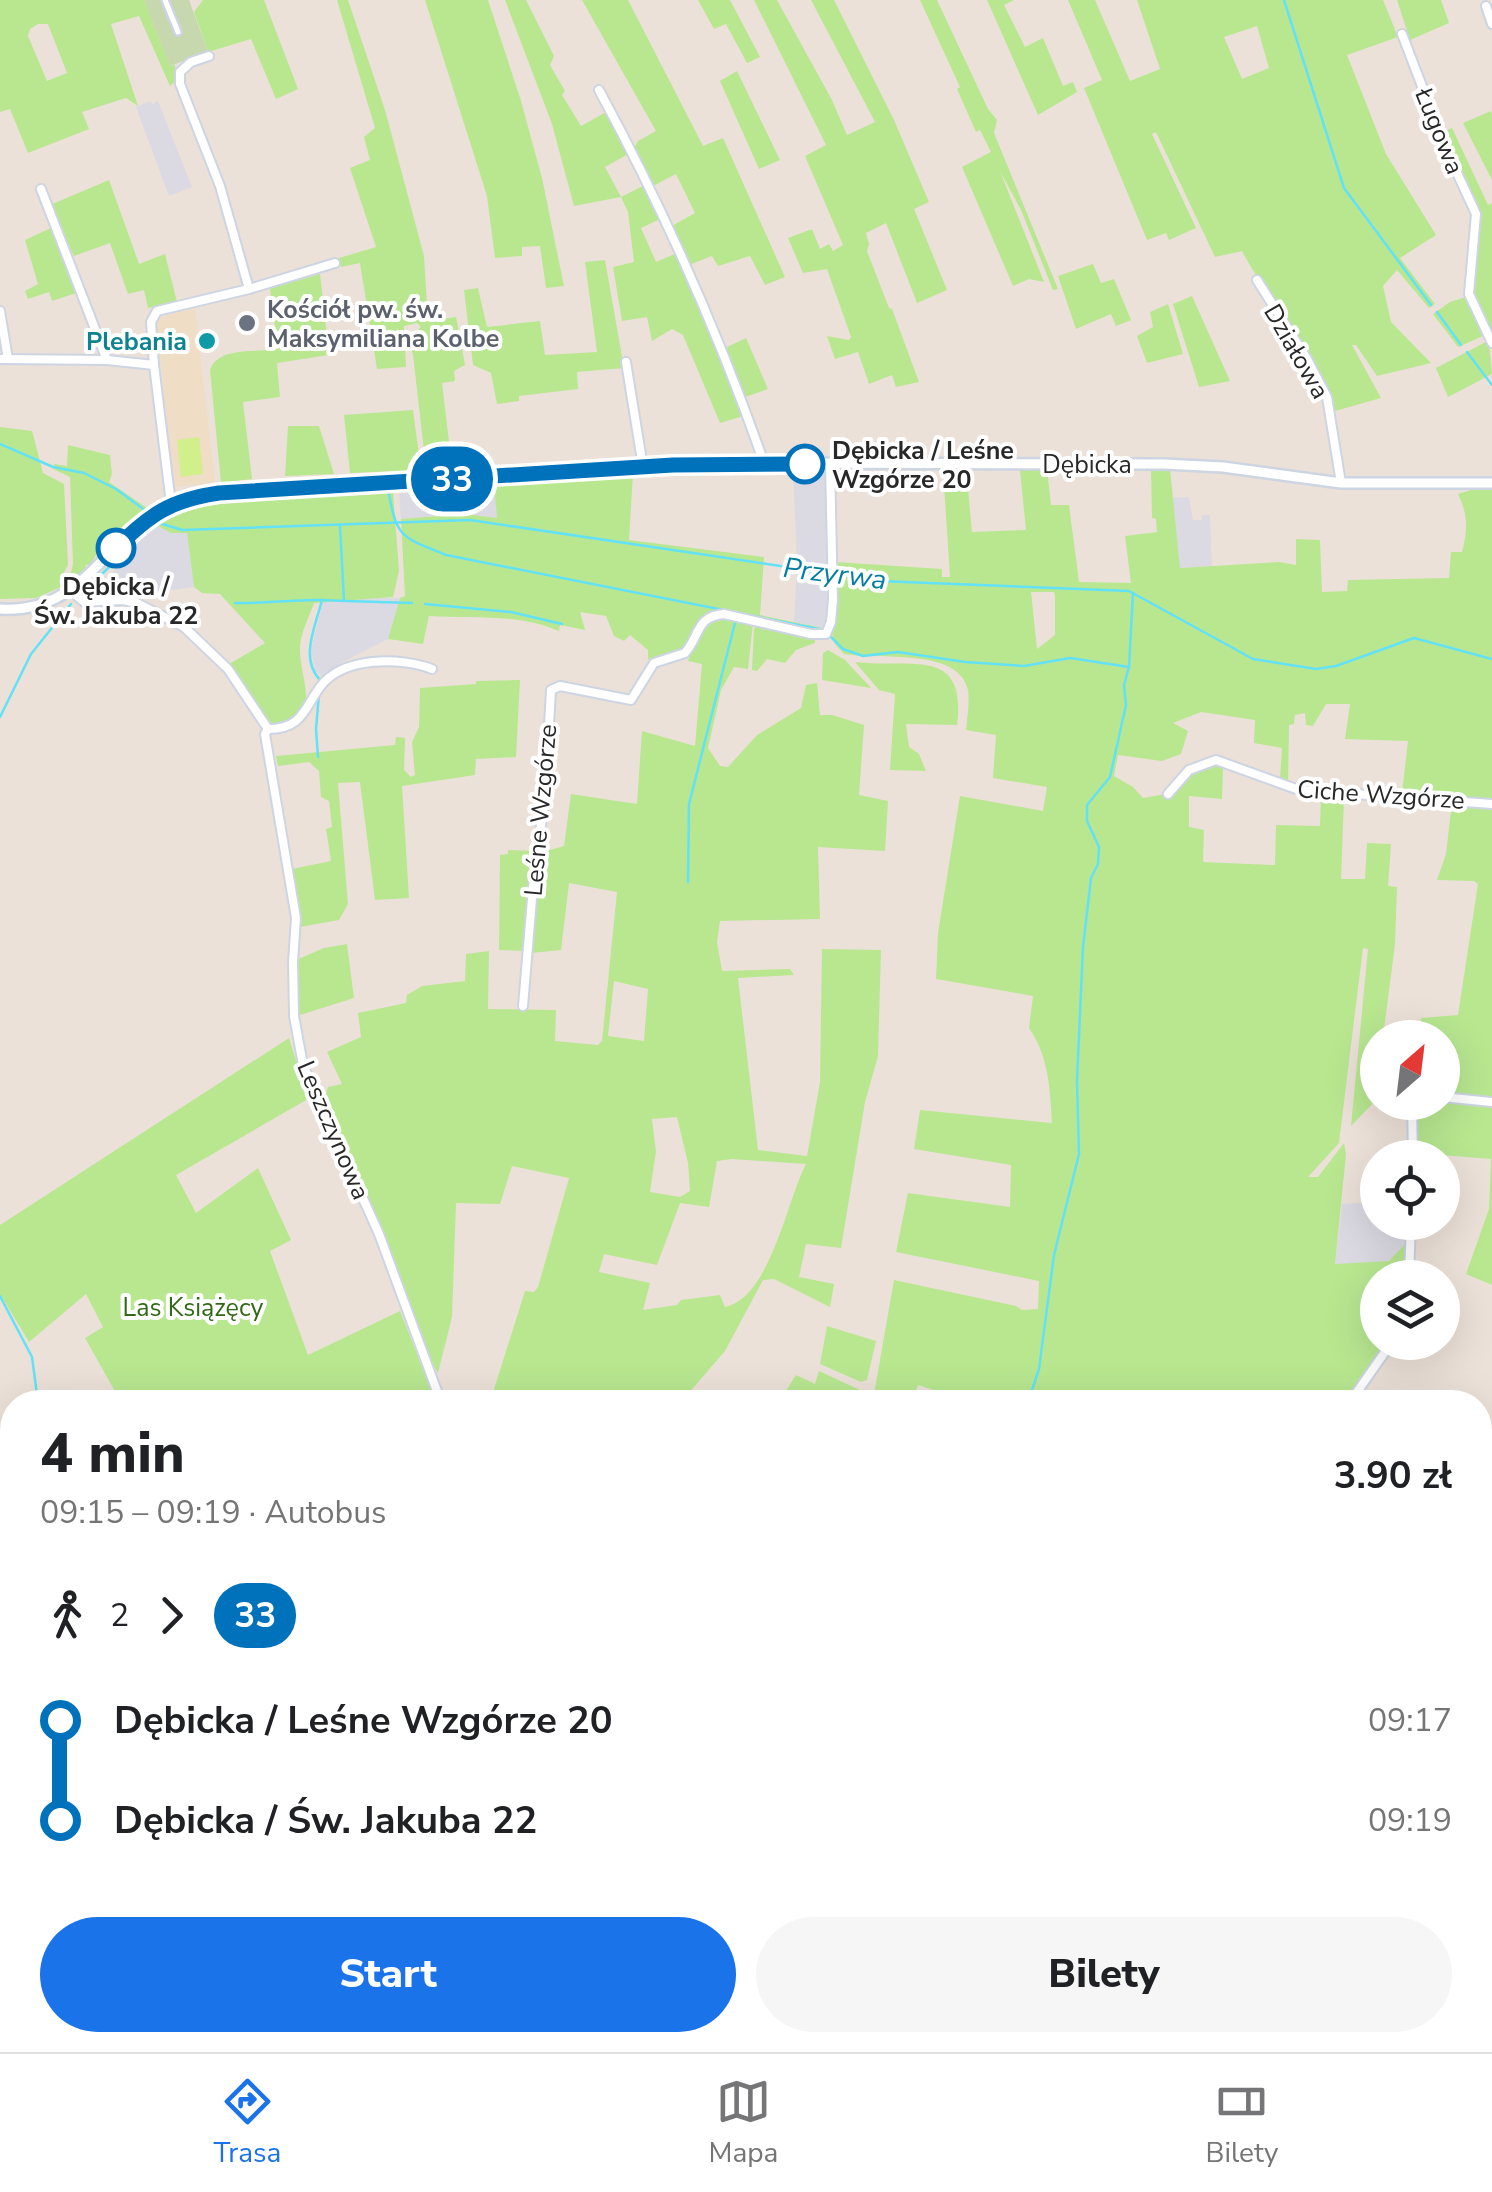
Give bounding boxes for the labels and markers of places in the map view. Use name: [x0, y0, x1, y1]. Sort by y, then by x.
place label: Kościół pw. św. Maksymiliana Kolbe: [267, 293, 499, 356]
marker: Kościół pw. św. Maksymiliana Kolbe: [236, 312, 258, 334]
place label: Plebania: [86, 325, 187, 359]
marker: Plebania: [196, 330, 218, 352]
place label: Dębicka / Leśne Wzgórze 20: [832, 434, 1014, 497]
marker: Dębicka / Leśne Wzgórze 20: [786, 445, 824, 483]
marker: Dębicka / Św. Jakuba 22: [97, 529, 135, 567]
place label: Dębicka / Św. Jakuba 22: [34, 570, 198, 633]

